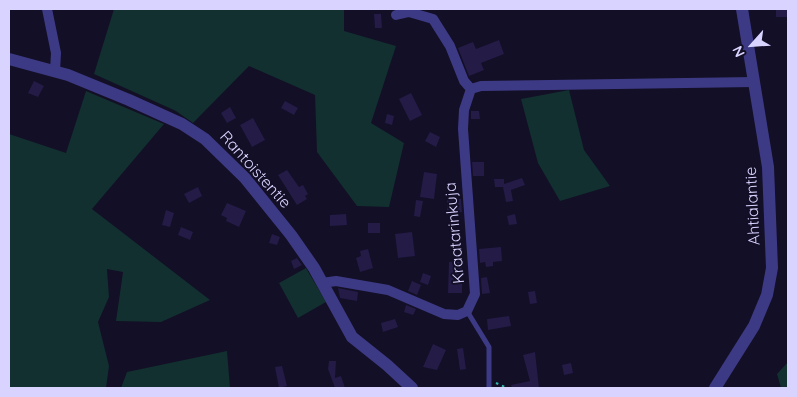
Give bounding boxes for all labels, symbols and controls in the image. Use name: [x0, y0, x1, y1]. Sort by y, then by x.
north arrow: [727, 20, 777, 70]
text: N: [728, 43, 749, 60]
street label: Rantoistentie: [215, 127, 295, 213]
street label: Ahtialantie: [741, 166, 765, 246]
street label: Kraatarinkuja: [441, 181, 469, 285]

